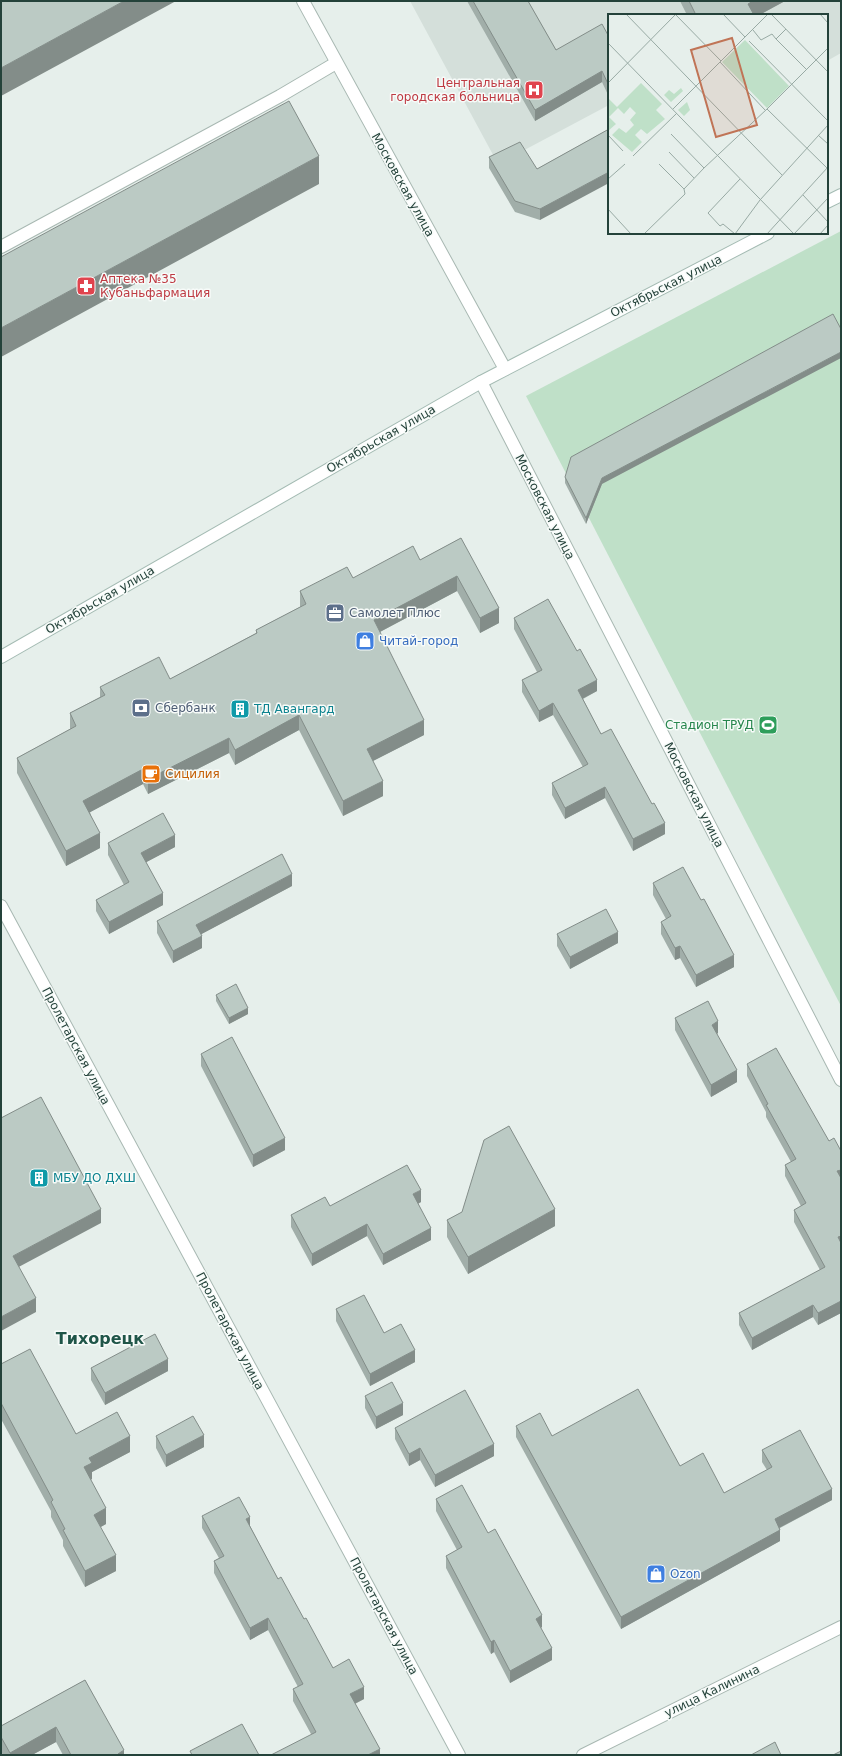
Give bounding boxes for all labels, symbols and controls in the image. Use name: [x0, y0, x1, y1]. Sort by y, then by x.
inset map: [608, 14, 828, 234]
place label: Центральная городская больница: [390, 76, 520, 104]
hospital icon: Центральная городская больница: [523, 79, 545, 101]
street label: Московская улица: [369, 131, 437, 239]
street label: Октябрьская улица: [608, 252, 724, 320]
place label: Аптека №35 Кубаньфармация: [100, 272, 210, 300]
pharmacy icon: Аптека №35 Кубаньфармация: [75, 275, 97, 297]
street label: Октябрьская улица: [324, 402, 438, 476]
street label: Московская улица: [512, 452, 578, 562]
street label: Октябрьская улица: [43, 563, 157, 637]
office icon: Самолет Плюс: [324, 602, 346, 624]
place label: Самолет Плюс: [349, 606, 440, 620]
shop icon: Читай-город: [354, 630, 376, 652]
place label: Читай-город: [379, 634, 458, 648]
bank icon: Сбербанк: [130, 697, 152, 719]
building icon: ТД Авангард: [229, 698, 251, 720]
place label: Сбербанк: [155, 701, 216, 715]
place label: ТД Авангард: [253, 702, 335, 716]
sports icon: Стадион ТРУД: [757, 714, 779, 736]
place label: Стадион ТРУД: [665, 718, 754, 732]
street label: Московская улица: [661, 740, 727, 850]
cafe icon: Сицилия: [140, 763, 162, 785]
place label: Сицилия: [165, 767, 220, 781]
street label: Пролетарская улица: [39, 985, 113, 1107]
building icon: МБУ ДО ДХШ: [28, 1167, 50, 1189]
place label: МБУ ДО ДХШ: [53, 1171, 136, 1185]
street label: Пролетарская улица: [193, 1270, 267, 1392]
district label: Тихорецк: [56, 1329, 144, 1348]
street label: Пролетарская улица: [347, 1555, 421, 1677]
shop icon: Ozon: [645, 1563, 667, 1585]
place label: Ozon: [670, 1567, 701, 1581]
street label: улица Калинина: [662, 1662, 762, 1720]

